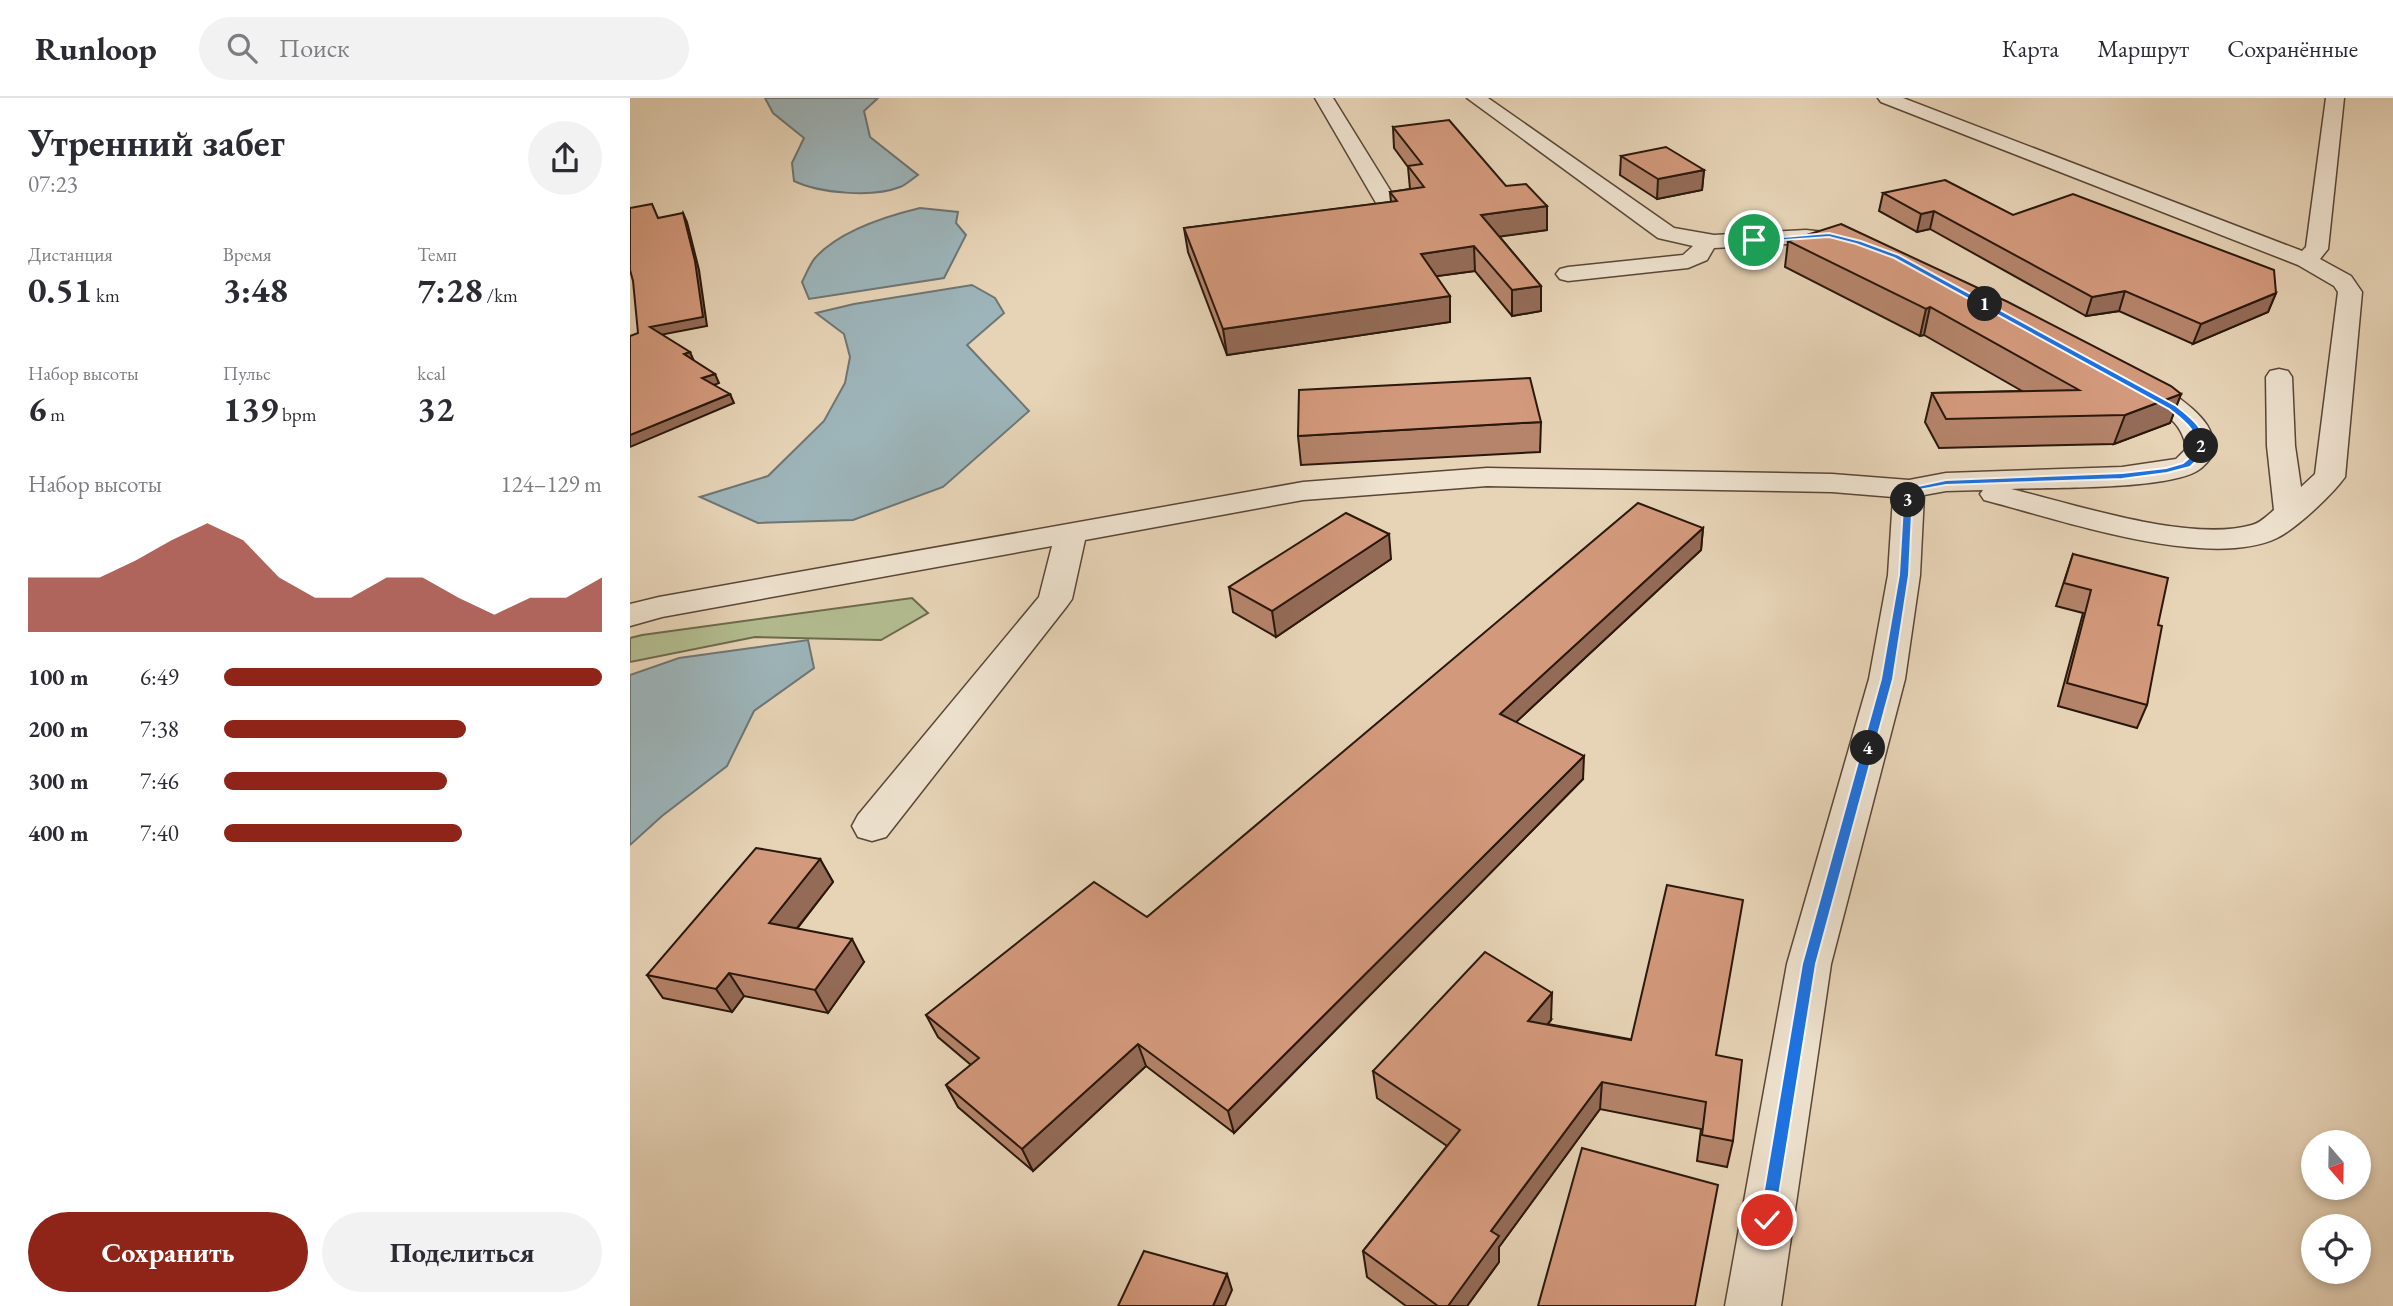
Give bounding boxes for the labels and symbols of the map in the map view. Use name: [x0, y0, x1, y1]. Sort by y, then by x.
pin: [1724, 210, 1784, 270]
pin: 1: [1968, 286, 2002, 322]
pin: 2: [2184, 428, 2218, 464]
pin: 3: [1890, 482, 1926, 518]
pin: 4: [1850, 730, 1886, 766]
north arrow: [2301, 1130, 2371, 1200]
pin: [1737, 1190, 1797, 1250]

